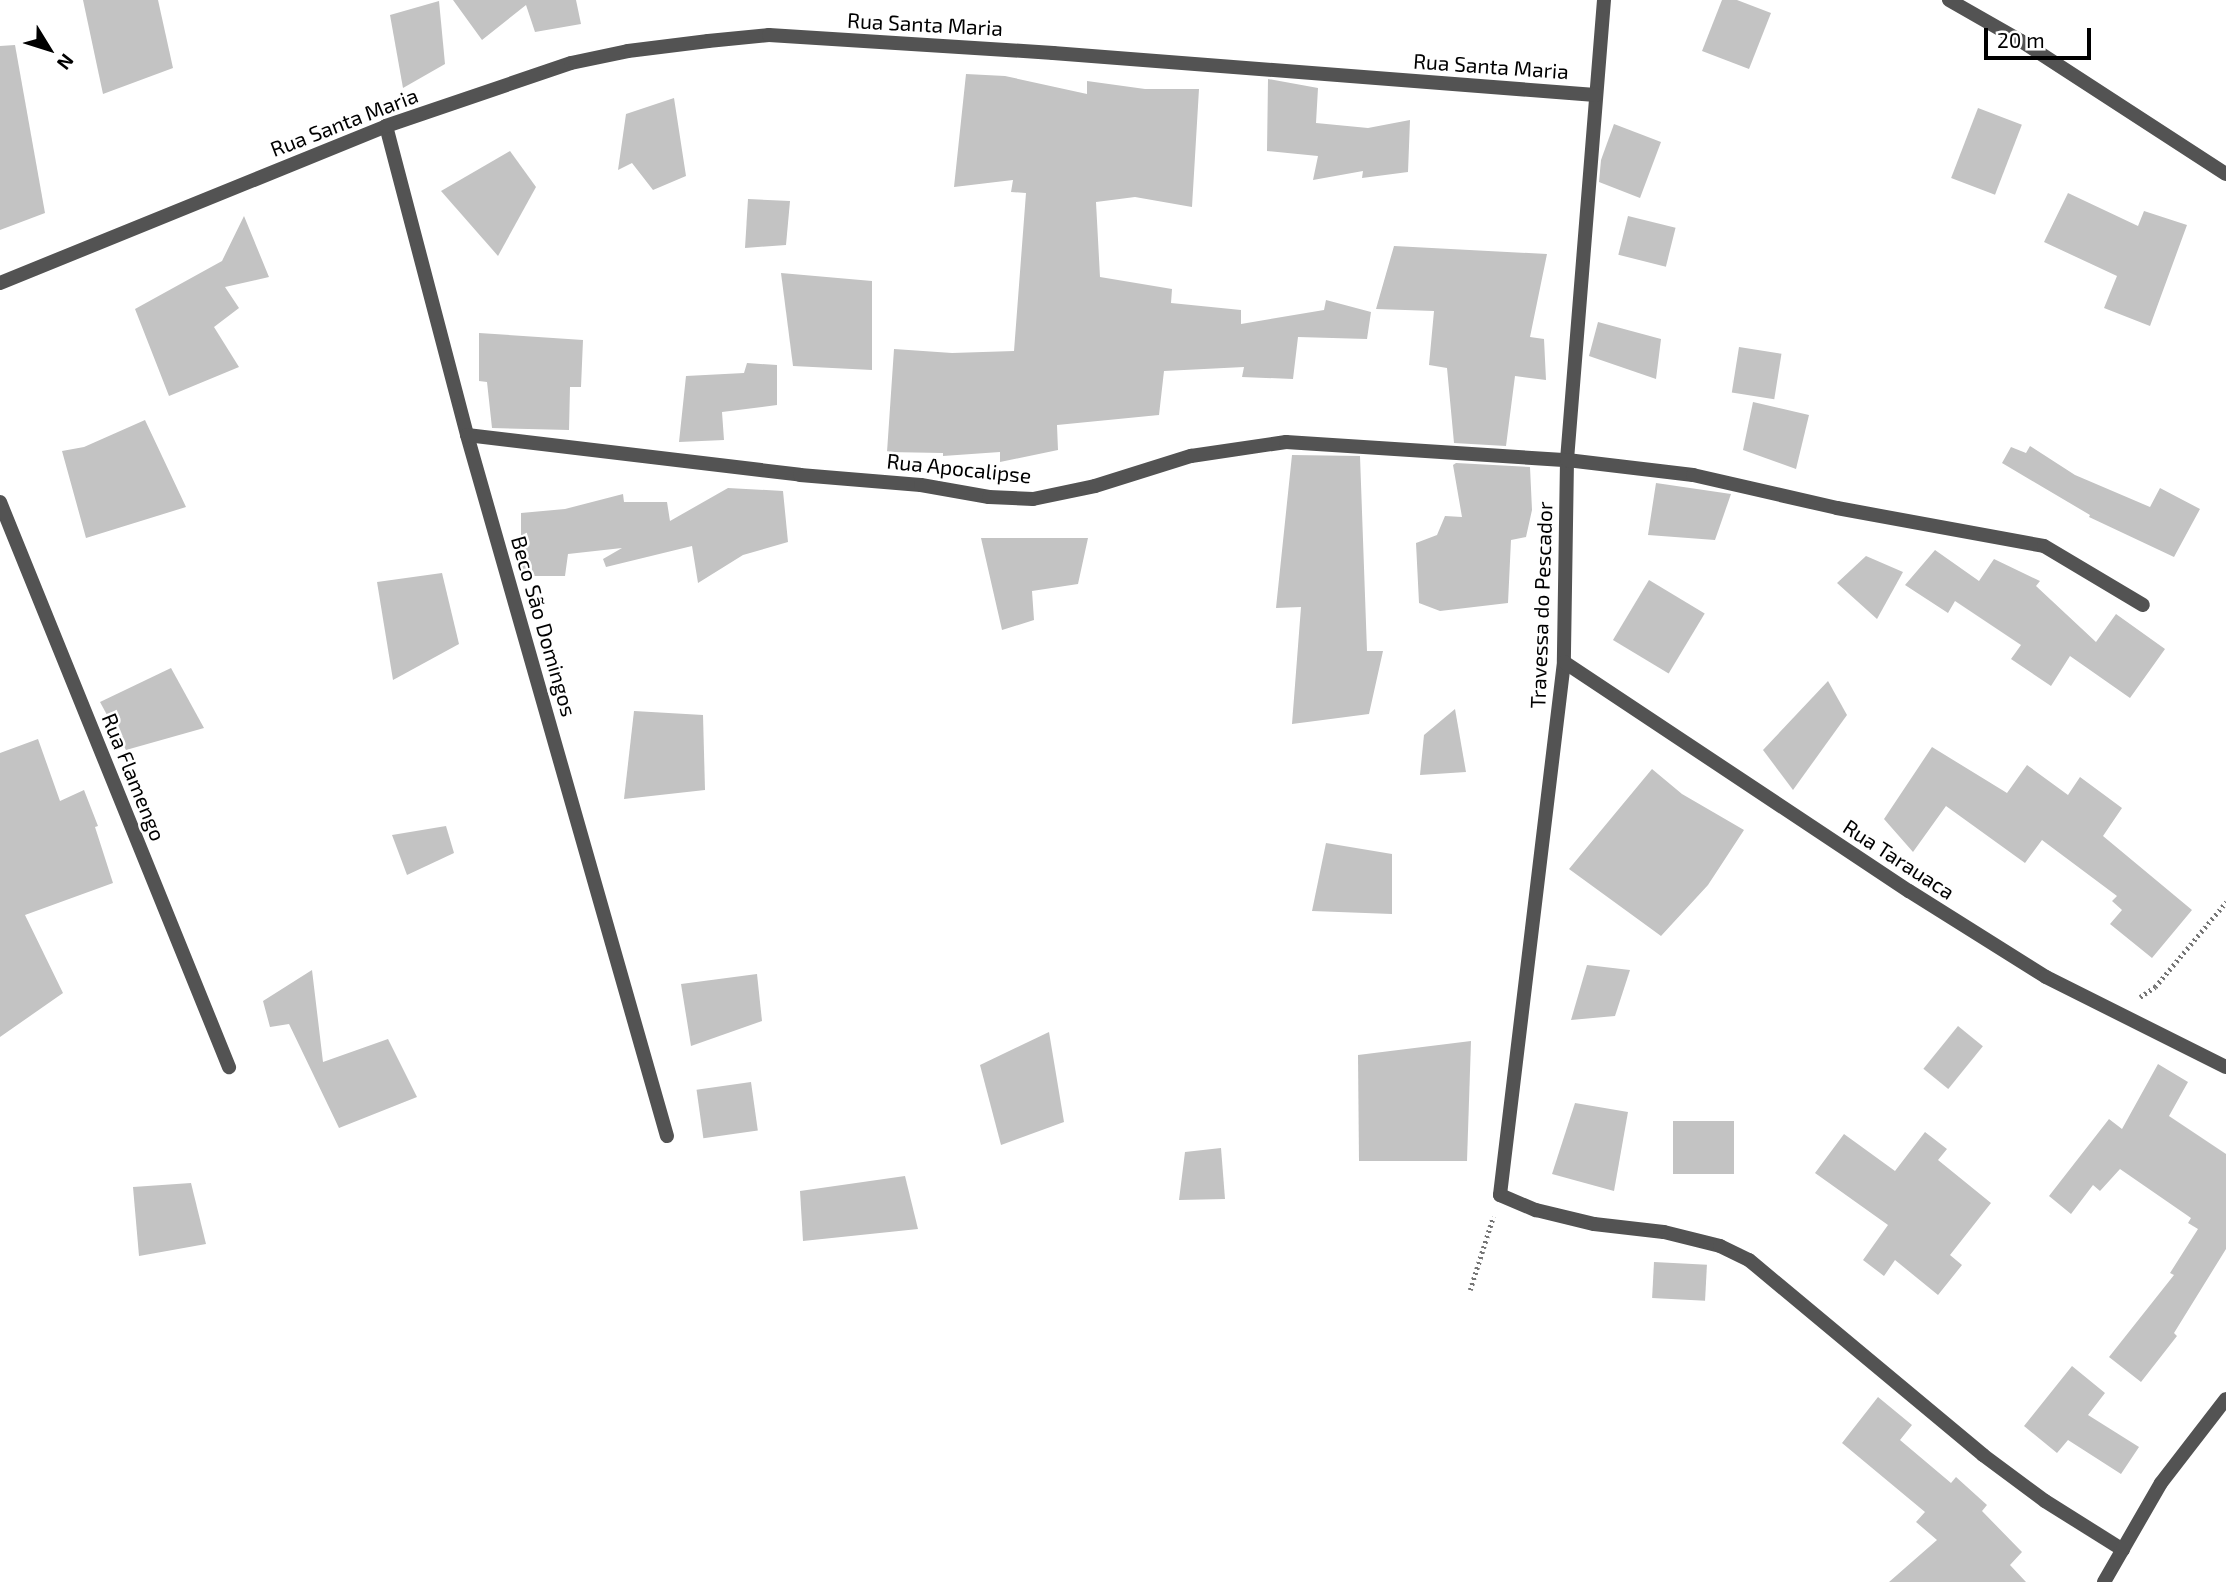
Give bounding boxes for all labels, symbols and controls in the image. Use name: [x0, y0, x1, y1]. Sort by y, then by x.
street label: Rua Santa Maria: [846, 7, 1004, 41]
north arrow: [14, 14, 84, 84]
scale bar: [1988, 14, 2095, 58]
text: 20 m: [1997, 27, 2045, 52]
street label: Rua Santa Maria: [1412, 48, 1570, 84]
text: N: [53, 50, 79, 75]
street label: Rua Santa Maria: [267, 82, 421, 162]
street label: Rua Apocalipse: [885, 448, 1033, 488]
street label: Travessa do Pescador: [1525, 501, 1557, 709]
street label: Beco São Domingos: [506, 533, 582, 719]
street label: Rua Flamengo: [97, 709, 171, 845]
street label: Rua Tarauaca: [1838, 814, 1960, 904]

